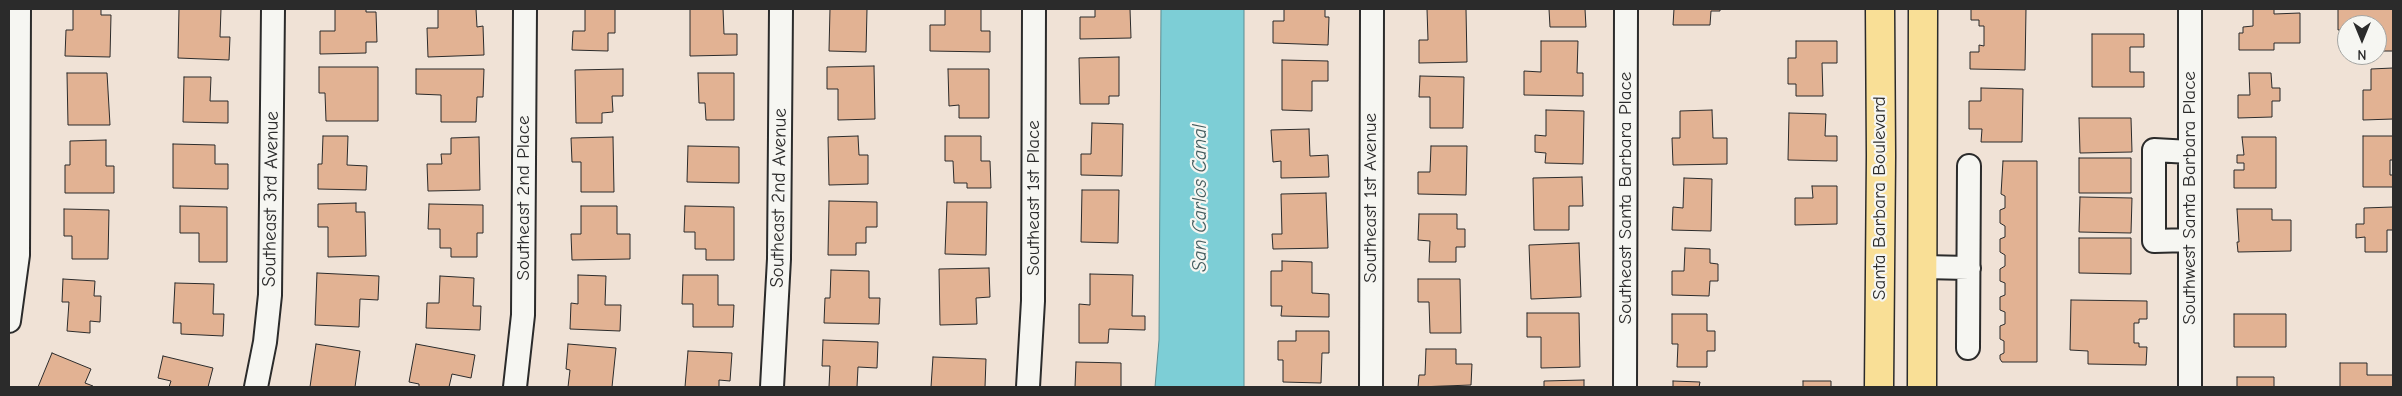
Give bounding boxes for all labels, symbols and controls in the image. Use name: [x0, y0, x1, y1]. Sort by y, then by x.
north arrow: [2337, 15, 2387, 65]
text: N: [2357, 46, 2367, 63]
street label: Southwest Santa Barbara Place: [2179, 71, 2201, 325]
street label: Southeast Santa Barbara Place: [1615, 72, 1637, 324]
street label: Santa Barbara Boulevard: [1869, 96, 1891, 300]
street label: Southeast 2nd Avenue: [766, 108, 792, 288]
street label: Southeast 3rd Avenue: [258, 111, 284, 287]
street label: Southeast 1st Avenue: [1360, 113, 1382, 283]
street label: Southeast 2nd Place: [513, 115, 535, 281]
street label: Southeast 1st Place: [1023, 120, 1045, 276]
water label: San Carlos Canal: [1188, 124, 1212, 272]

